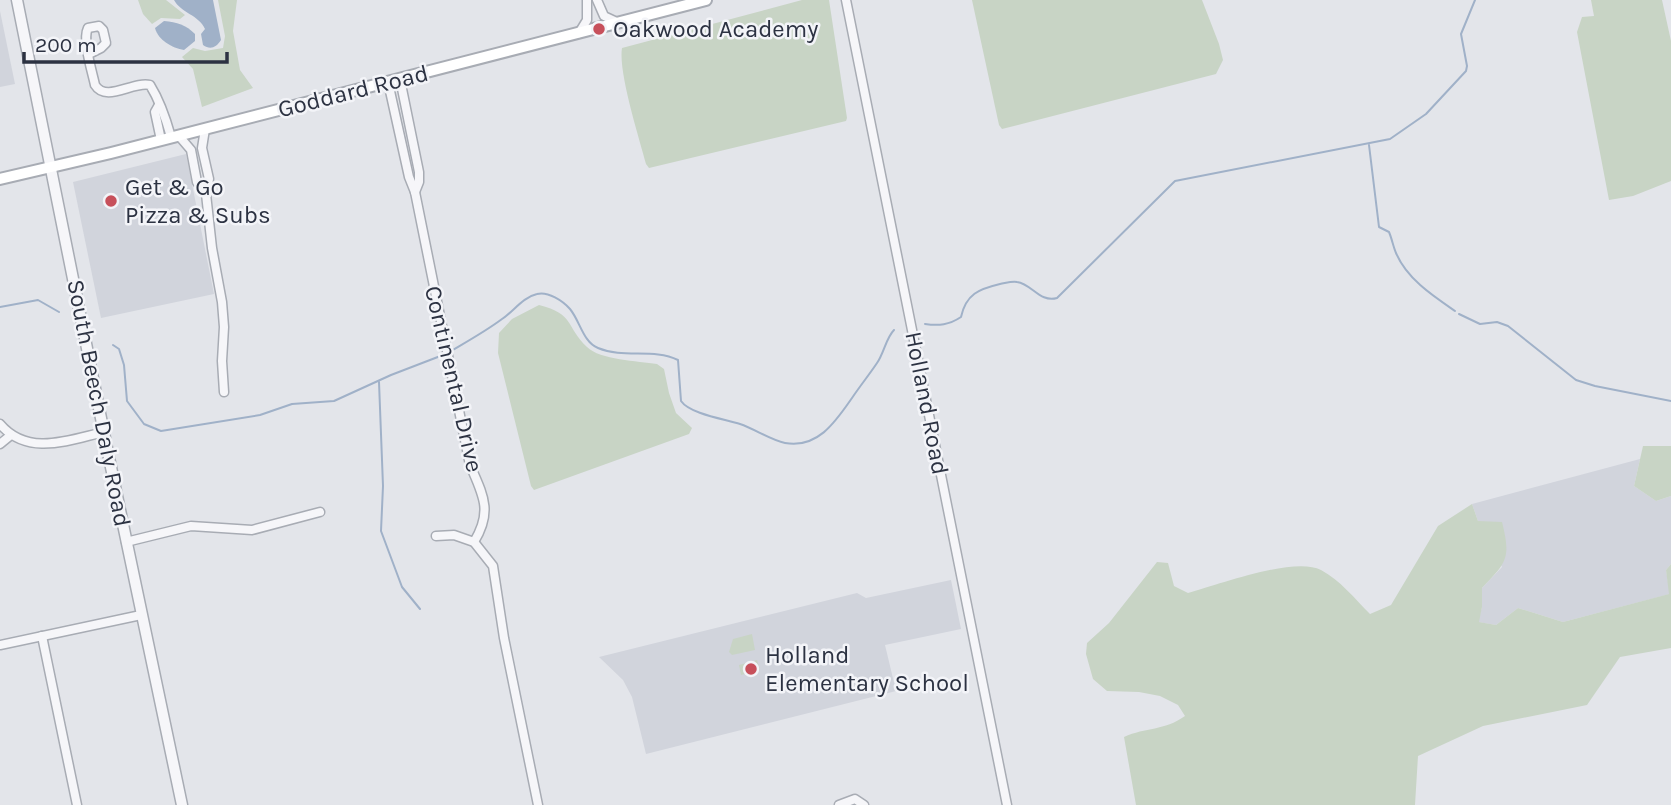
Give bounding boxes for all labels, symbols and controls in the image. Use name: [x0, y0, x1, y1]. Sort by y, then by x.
place label: Oakwood Academy: [613, 15, 818, 43]
scale bar: [24, 21, 228, 65]
marker: Oakwood Academy: [591, 21, 607, 37]
text: 200 m: [35, 33, 97, 57]
street label: Goddard Road: [275, 59, 431, 123]
place label: Get & Go Pizza & Subs: [125, 173, 271, 229]
marker: Get & Go Pizza & Subs: [103, 193, 119, 209]
street label: South Beech Daly Road: [61, 277, 137, 529]
street label: Continental Drive: [419, 283, 489, 475]
street label: Holland Road: [899, 329, 955, 477]
place label: Holland Elementary School: [765, 641, 969, 697]
marker: Holland Elementary School: [743, 661, 759, 677]

